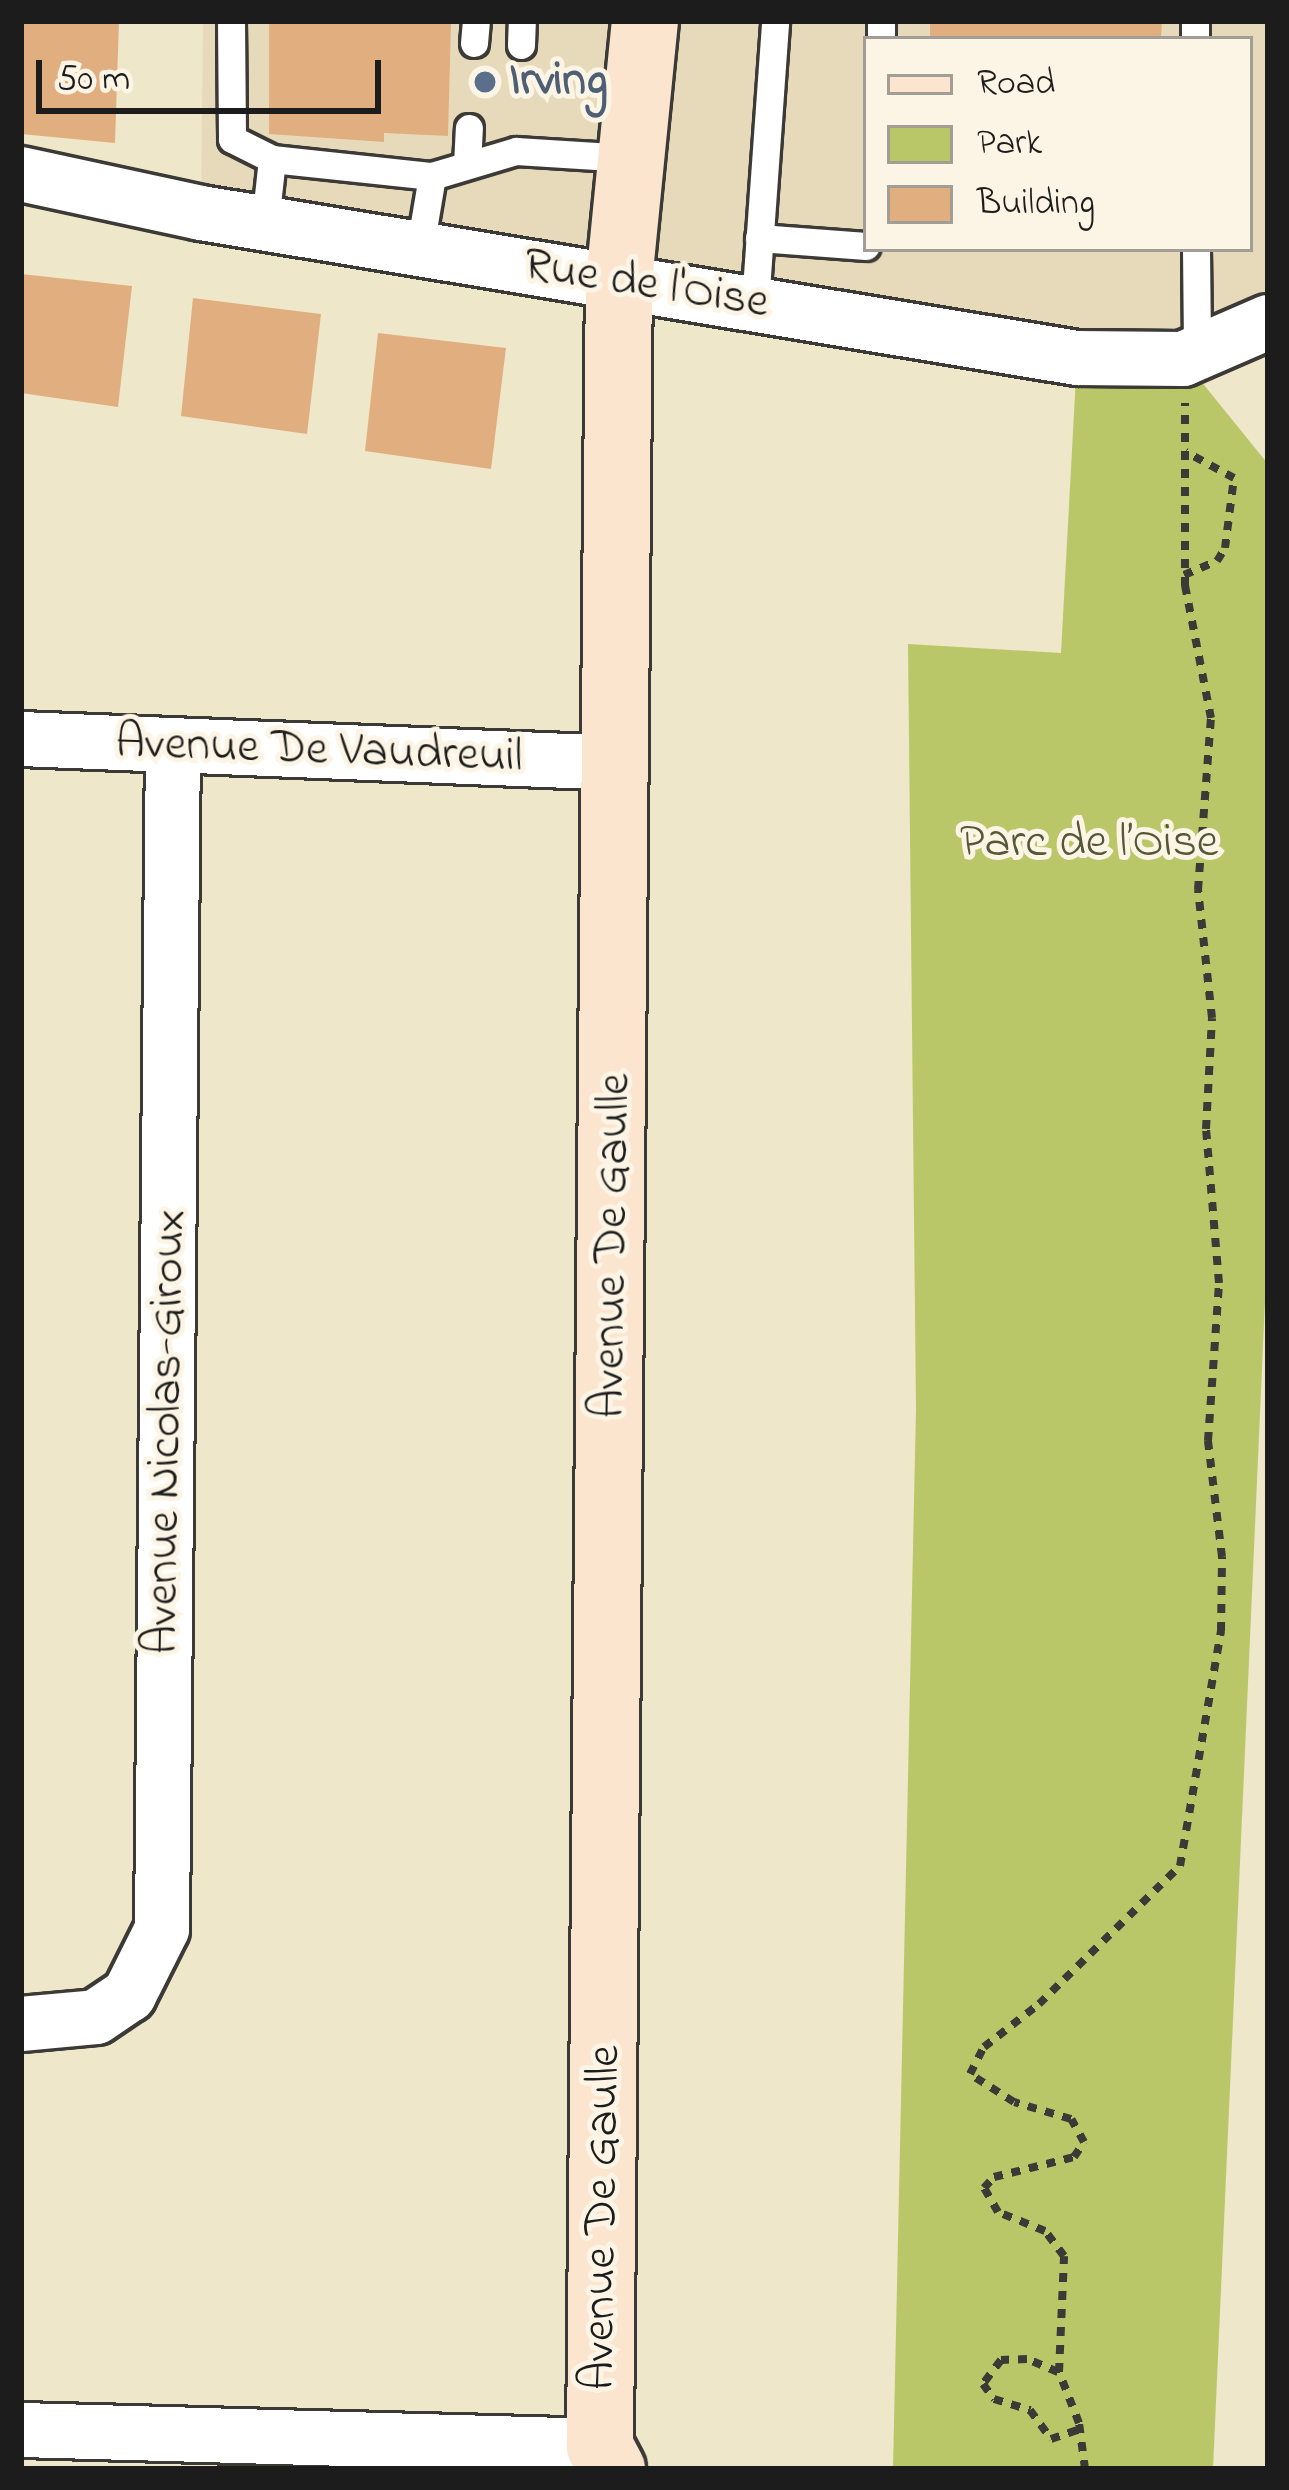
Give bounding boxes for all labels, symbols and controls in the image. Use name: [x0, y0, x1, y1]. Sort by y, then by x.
scale bar: [42, 36, 387, 110]
legend: [863, 36, 1253, 252]
place label: Irving: [509, 53, 608, 111]
text: 50 m: [57, 54, 130, 107]
text: Road: [977, 58, 1055, 111]
marker: Irving: [472, 69, 498, 95]
text: Park: [977, 118, 1042, 171]
text: Building: [977, 178, 1095, 231]
street label: Rue de l'Oise: [520, 237, 772, 333]
street label: Avenue De Vaudreuil: [114, 715, 524, 787]
park label: Parc de l’Oise: [960, 815, 1218, 873]
street label: Avenue De Gaulle: [581, 1073, 645, 1419]
street label: Avenue Nicolas-Giroux: [134, 1209, 200, 1655]
street label: Avenue De Gaulle: [571, 2045, 635, 2391]

